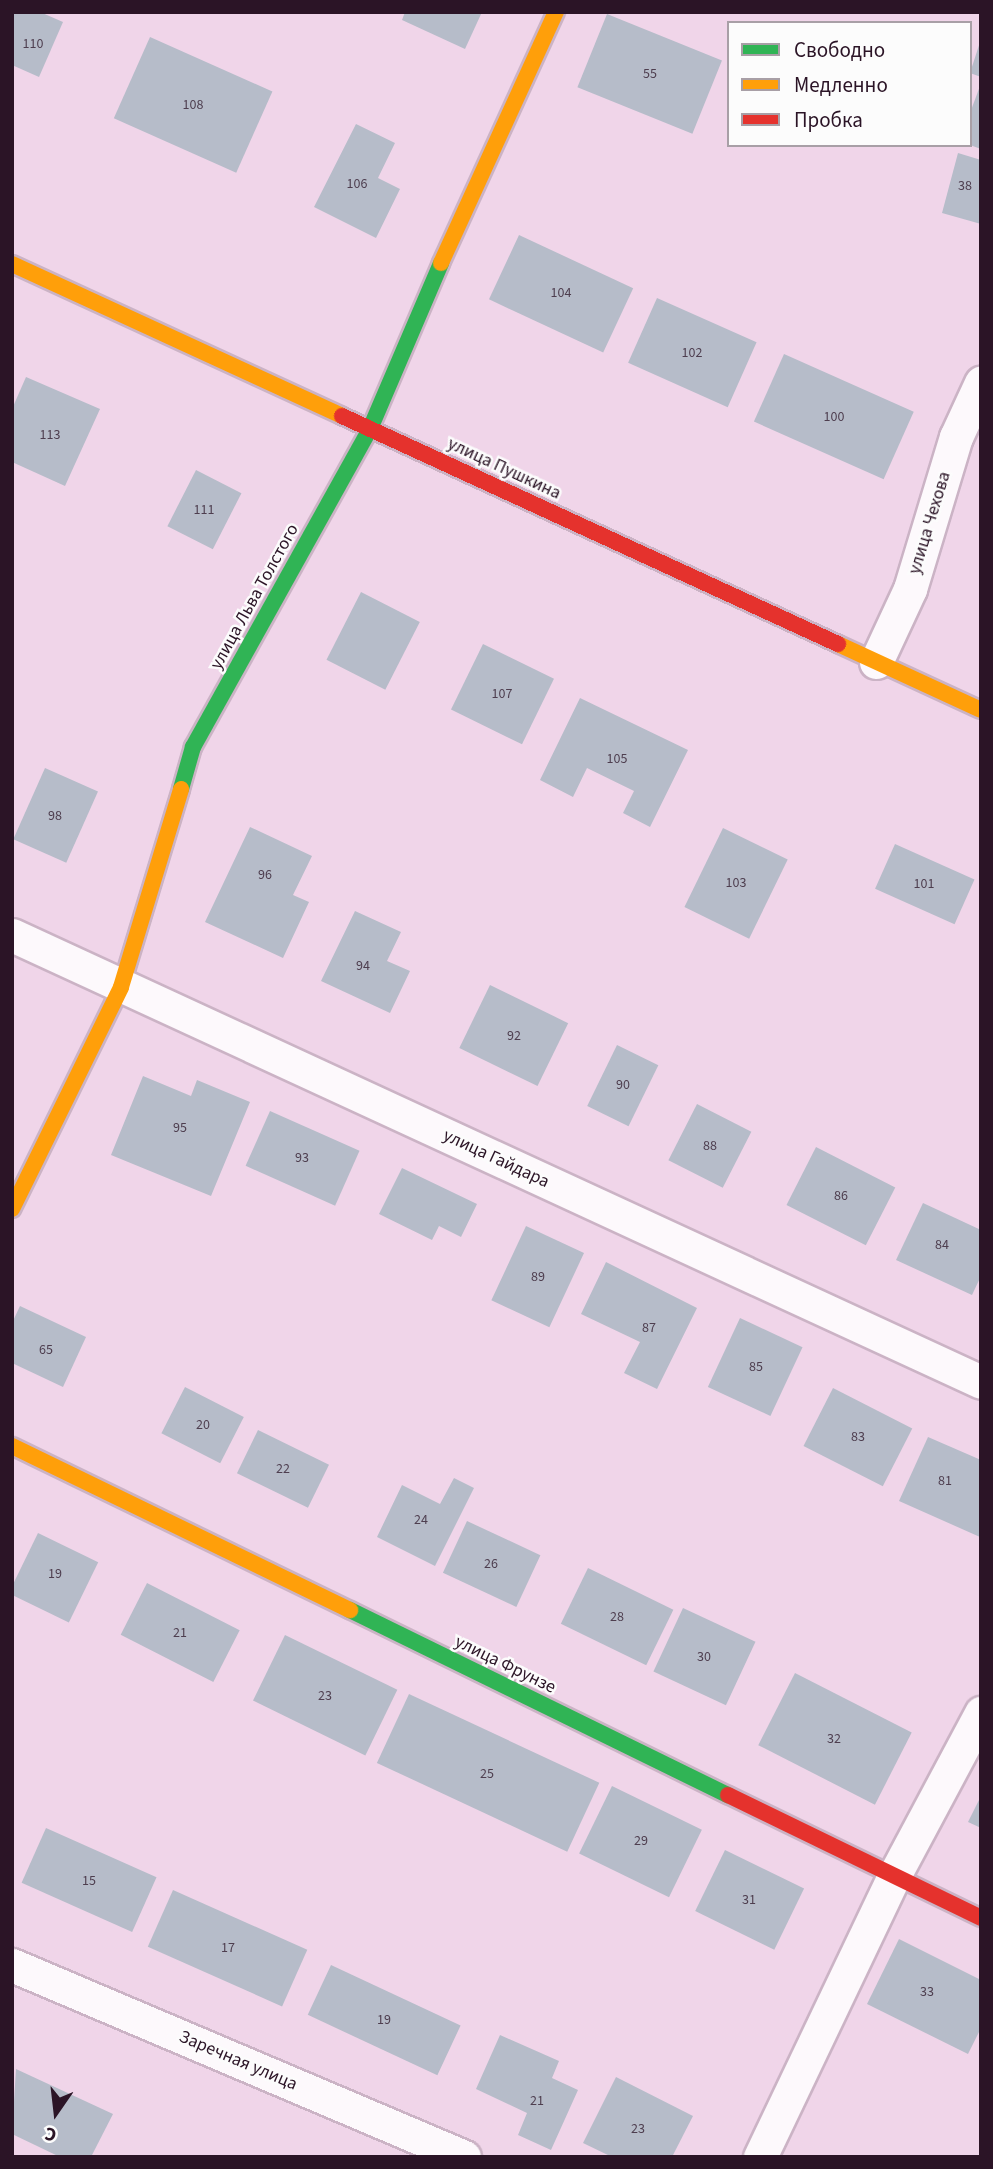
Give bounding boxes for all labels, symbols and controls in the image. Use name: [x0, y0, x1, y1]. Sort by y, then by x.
legend: [727, 21, 972, 147]
text: Свободно: [794, 35, 885, 65]
house number: 110: [23, 36, 43, 52]
house number: 55: [643, 66, 657, 82]
text: Медленно: [794, 70, 888, 100]
house number: 108: [183, 97, 203, 113]
text: Пробка: [794, 105, 863, 135]
house number: 106: [347, 176, 367, 192]
house number: 38: [958, 178, 972, 194]
house number: 104: [551, 285, 571, 301]
house number: 102: [682, 345, 702, 361]
house number: 100: [824, 409, 844, 425]
house number: 113: [40, 427, 60, 443]
street label: улица Пушкина: [444, 433, 564, 505]
street label: улица Чехова: [904, 469, 956, 577]
house number: 111: [194, 502, 214, 518]
street label: улица Льва Толстого: [206, 521, 304, 673]
house number: 107: [492, 686, 512, 702]
house number: 105: [607, 751, 627, 767]
house number: 98: [48, 808, 62, 824]
house number: 96: [258, 867, 272, 883]
house number: 103: [726, 875, 746, 891]
house number: 101: [914, 876, 934, 892]
house number: 94: [356, 958, 370, 974]
house number: 92: [507, 1028, 521, 1044]
house number: 90: [616, 1077, 630, 1093]
house number: 95: [173, 1120, 187, 1136]
street label: улица Гайдара: [439, 1125, 553, 1193]
house number: 88: [703, 1138, 717, 1154]
house number: 93: [295, 1150, 309, 1166]
house number: 86: [834, 1188, 848, 1204]
house number: 84: [935, 1237, 949, 1253]
house number: 89: [531, 1269, 545, 1285]
house number: 87: [642, 1320, 656, 1336]
house number: 65: [39, 1342, 53, 1358]
house number: 85: [749, 1359, 763, 1375]
house number: 20: [196, 1417, 210, 1433]
house number: 83: [851, 1429, 865, 1445]
house number: 22: [276, 1461, 290, 1477]
house number: 81: [938, 1473, 952, 1489]
house number: 24: [414, 1512, 428, 1528]
house number: 26: [484, 1556, 498, 1572]
house number: 19: [48, 1566, 62, 1582]
house number: 28: [610, 1609, 624, 1625]
house number: 21: [173, 1625, 187, 1641]
street label: улица Фрунзе: [451, 1631, 559, 1699]
house number: 30: [697, 1649, 711, 1665]
house number: 23: [318, 1688, 332, 1704]
house number: 32: [827, 1731, 841, 1747]
house number: 25: [480, 1766, 494, 1782]
house number: 29: [634, 1833, 648, 1849]
house number: 15: [82, 1873, 96, 1889]
house number: 31: [742, 1892, 756, 1908]
house number: 17: [221, 1940, 235, 1956]
house number: 33: [920, 1984, 934, 2000]
house number: 19: [377, 2012, 391, 2028]
street label: Заречная улица: [176, 2026, 300, 2096]
north arrow: [21, 2078, 91, 2148]
house number: 21: [530, 2093, 544, 2109]
text: С: [42, 2119, 59, 2148]
house number: 23: [631, 2121, 645, 2137]

